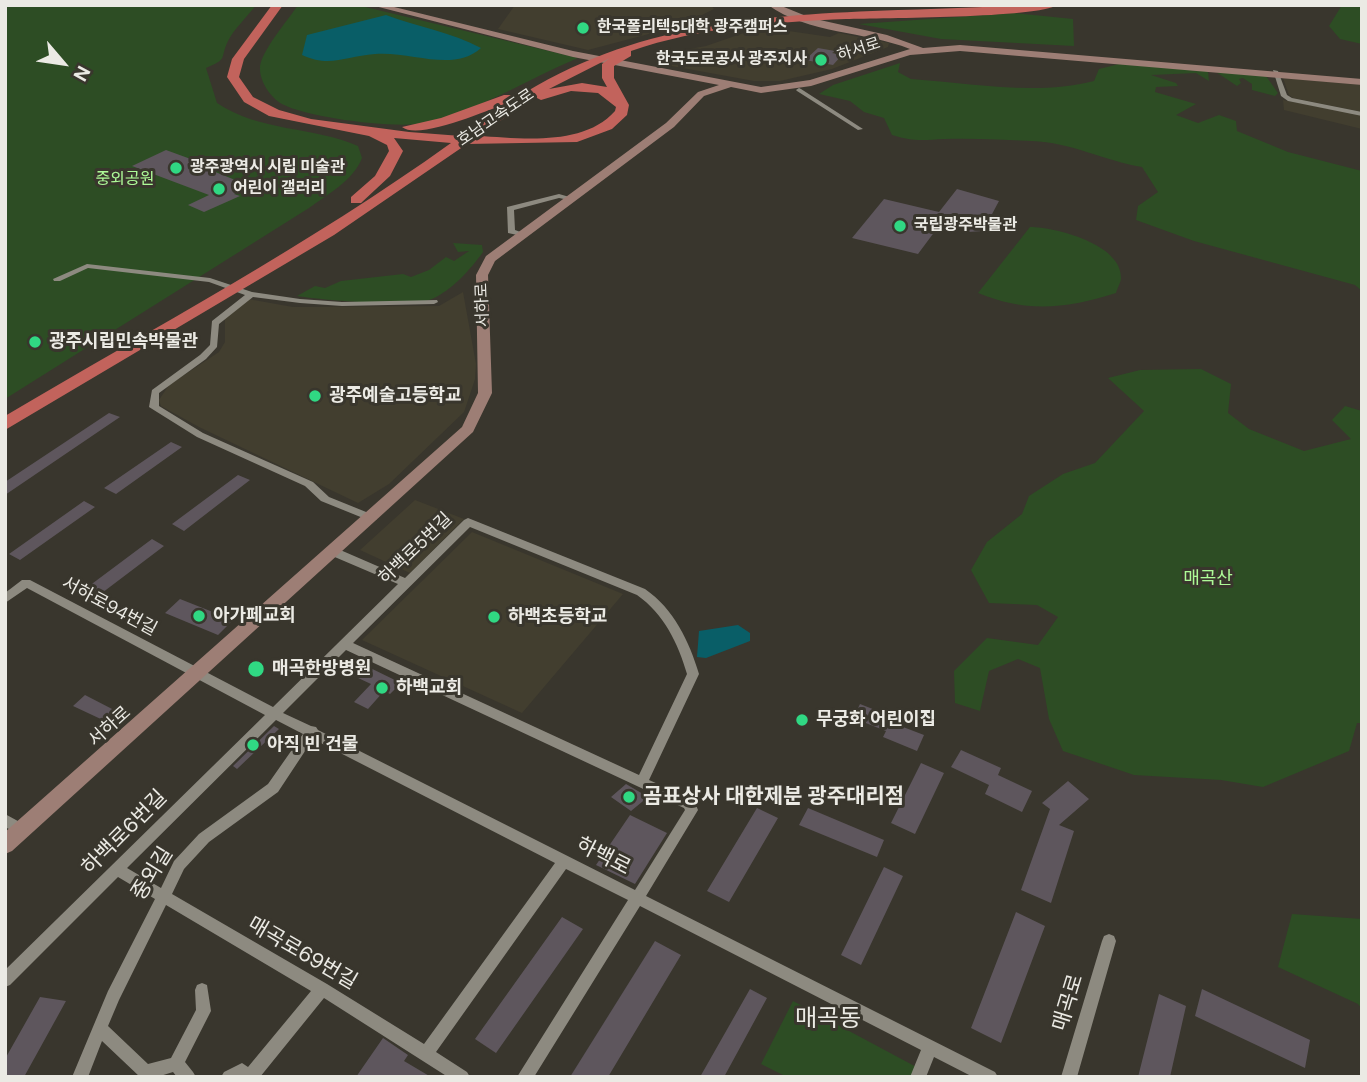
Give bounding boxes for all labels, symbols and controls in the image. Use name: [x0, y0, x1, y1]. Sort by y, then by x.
place label: 한국폴리텍5대학 광주캠퍼스: [597, 18, 787, 38]
marker: 한국폴리텍5대학 광주캠퍼스: [575, 20, 591, 36]
north arrow: [28, 28, 98, 98]
street label: 하서로: [835, 34, 883, 66]
place label: 한국도로공사 광주지사: [656, 50, 807, 70]
marker: 한국도로공사 광주지사: [813, 52, 829, 68]
text: N: [68, 61, 96, 86]
street label: 호남고속도로: [454, 85, 538, 151]
place label: 광주광역시 시립 미술관: [190, 158, 345, 178]
marker: 광주광역시 시립 미술관: [168, 160, 184, 176]
park label: 중외공원: [96, 170, 154, 190]
place label: 어린이 갤러리: [233, 179, 325, 199]
marker: 어린이 갤러리: [211, 181, 227, 197]
place label: 국립광주박물관: [914, 216, 1017, 236]
marker: 국립광주박물관: [892, 218, 908, 234]
street label: 서하로: [473, 283, 493, 327]
place label: 광주시립민속박물관: [49, 331, 198, 353]
marker: 광주시립민속박물관: [27, 334, 43, 350]
place label: 광주예술고등학교: [329, 385, 461, 407]
marker: 광주예술고등학교: [307, 388, 323, 404]
street label: 하백로5번길: [375, 509, 457, 589]
park label: 매곡산: [1183, 568, 1233, 590]
street label: 서하로94번길: [58, 573, 160, 641]
place label: 아가페교회: [213, 605, 296, 627]
place label: 하백초등학교: [508, 606, 607, 628]
marker: 아가페교회: [191, 608, 207, 624]
marker: 하백초등학교: [486, 609, 502, 625]
place label: 매곡한방병원: [272, 658, 371, 680]
marker: 매곡한방병원: [246, 659, 266, 679]
place label: 하백교회: [396, 677, 462, 699]
marker: 하백교회: [374, 680, 390, 696]
street label: 서하로: [84, 702, 136, 752]
place label: 무궁화 어린이집: [816, 709, 936, 731]
marker: 무궁화 어린이집: [794, 712, 810, 728]
place label: 아직 빈 건물: [267, 734, 358, 756]
marker: 아직 빈 건물: [245, 737, 261, 753]
place label: 곰표상사 대한제분 광주대리점: [643, 784, 904, 810]
street label: 하백로6번길: [77, 785, 173, 881]
marker: 곰표상사 대한제분 광주대리점: [621, 789, 637, 805]
street label: 하백로: [571, 833, 635, 881]
street label: 중외길: [127, 843, 179, 905]
street label: 매곡로69번길: [243, 912, 361, 996]
street label: 매곡로: [1048, 972, 1090, 1034]
district label: 매곡동: [795, 1006, 861, 1034]

